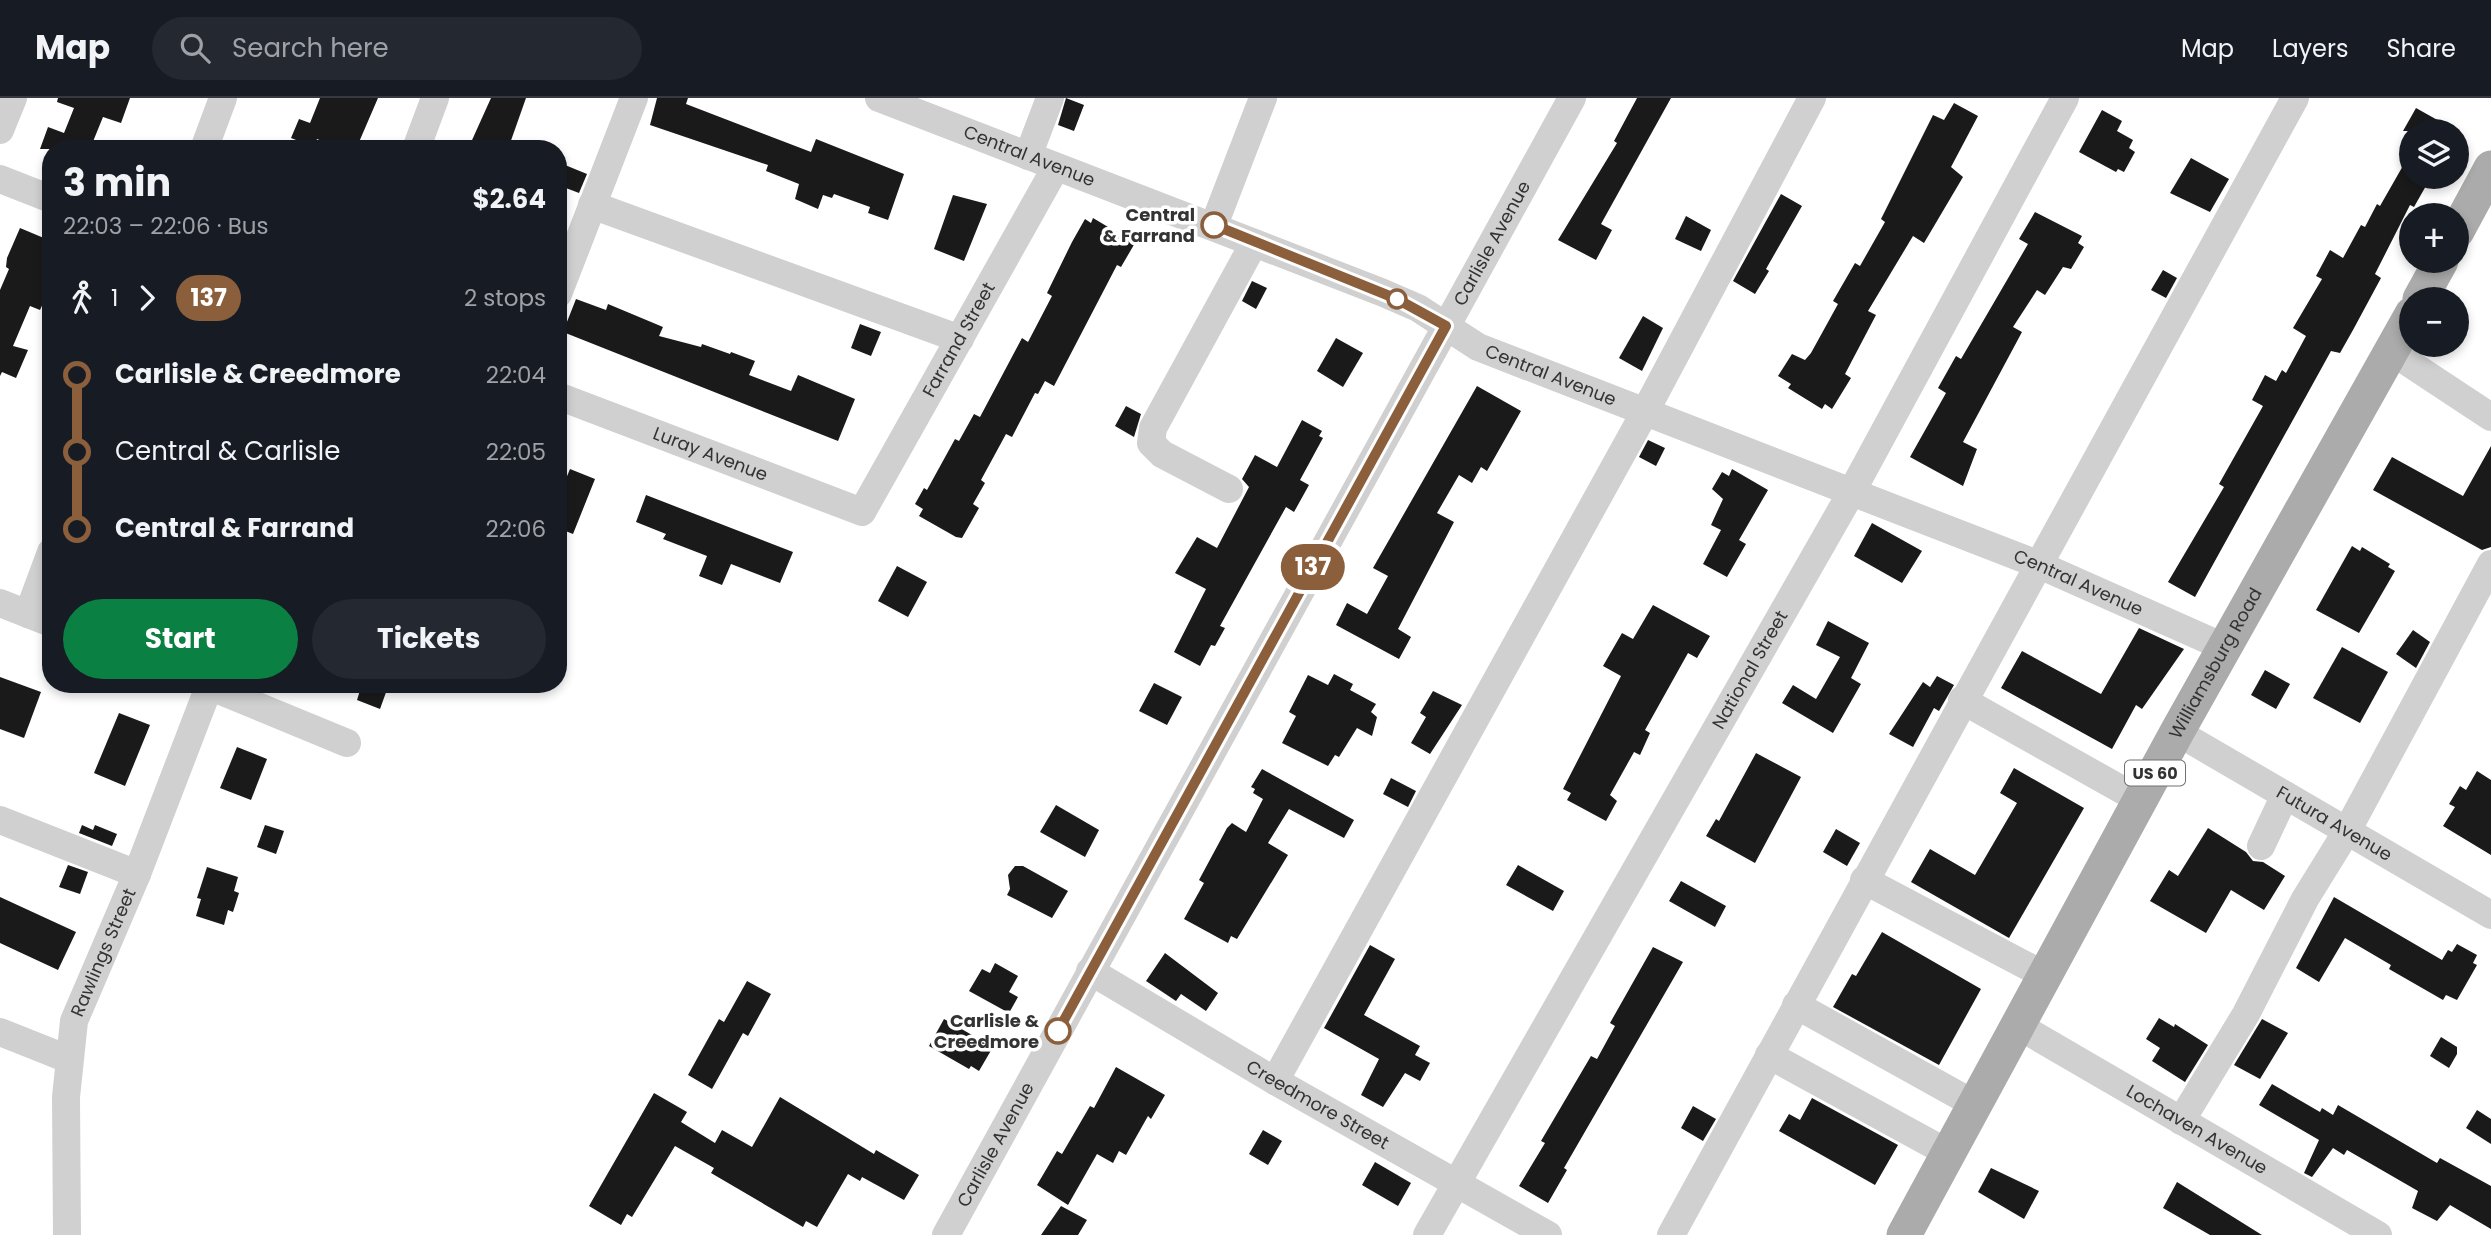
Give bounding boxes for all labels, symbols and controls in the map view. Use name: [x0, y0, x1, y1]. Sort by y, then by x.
search box: [152, 17, 642, 80]
text: Map: [35, 24, 110, 71]
icon: search: [176, 29, 214, 67]
text: Search here: [232, 30, 389, 66]
text: Map: [2181, 32, 2234, 65]
text: Layers: [2272, 32, 2348, 65]
text: Share: [2386, 32, 2456, 65]
street label: Central Avenue: [960, 119, 1099, 192]
map controls: [2399, 119, 2469, 357]
button: layers: [2399, 119, 2469, 189]
text: 3 min: [63, 156, 171, 209]
street label: Carlisle Avenue: [1447, 176, 1536, 310]
text: $2.64: [473, 181, 546, 217]
place label: Central & Farrand: [1103, 202, 1195, 248]
button: +: [2399, 203, 2469, 273]
text: 22:03 – 22:06 · Bus: [63, 210, 269, 242]
marker: Central & Farrand: [1201, 212, 1227, 238]
street label: Farrand Street: [916, 278, 1001, 401]
icon: walk: [63, 279, 101, 317]
icon: forward: [128, 279, 166, 317]
text: 137: [190, 281, 227, 314]
text: 1: [111, 282, 118, 314]
text: 2 stops: [464, 282, 546, 314]
button: −: [2399, 287, 2469, 357]
unlabelled marker: [1387, 289, 1407, 309]
street label: Central Avenue: [1482, 338, 1620, 412]
text: Carlisle & Creedmore: [115, 356, 401, 392]
text: 22:04: [486, 359, 546, 391]
street label: Luray Avenue: [650, 420, 771, 487]
text: Central & Carlisle: [115, 433, 340, 469]
text: 22:05: [486, 436, 546, 468]
text: Central & Farrand: [115, 510, 354, 546]
text: 22:06: [486, 513, 546, 545]
street label: Central Avenue: [2010, 543, 2147, 622]
line badge: 137: [1273, 544, 1353, 590]
text: 137: [1295, 550, 1331, 583]
street label: Williamsburg Road: [2163, 583, 2268, 743]
button: Start: [63, 599, 298, 679]
button: Tickets: [312, 599, 546, 679]
street label: National Street: [1706, 606, 1793, 733]
road number: US 60: [2125, 760, 2185, 786]
street label: Futura Avenue: [2272, 780, 2397, 867]
street label: Rawlings Street: [64, 884, 141, 1020]
place label: Carlisle & Creedmore: [934, 1008, 1040, 1054]
marker: Carlisle & Creedmore: [1045, 1018, 1071, 1044]
street label: Creedmore Street: [1242, 1054, 1394, 1155]
street label: Carlisle Avenue: [951, 1078, 1040, 1212]
street label: Lochaven Avenue: [2122, 1078, 2272, 1180]

